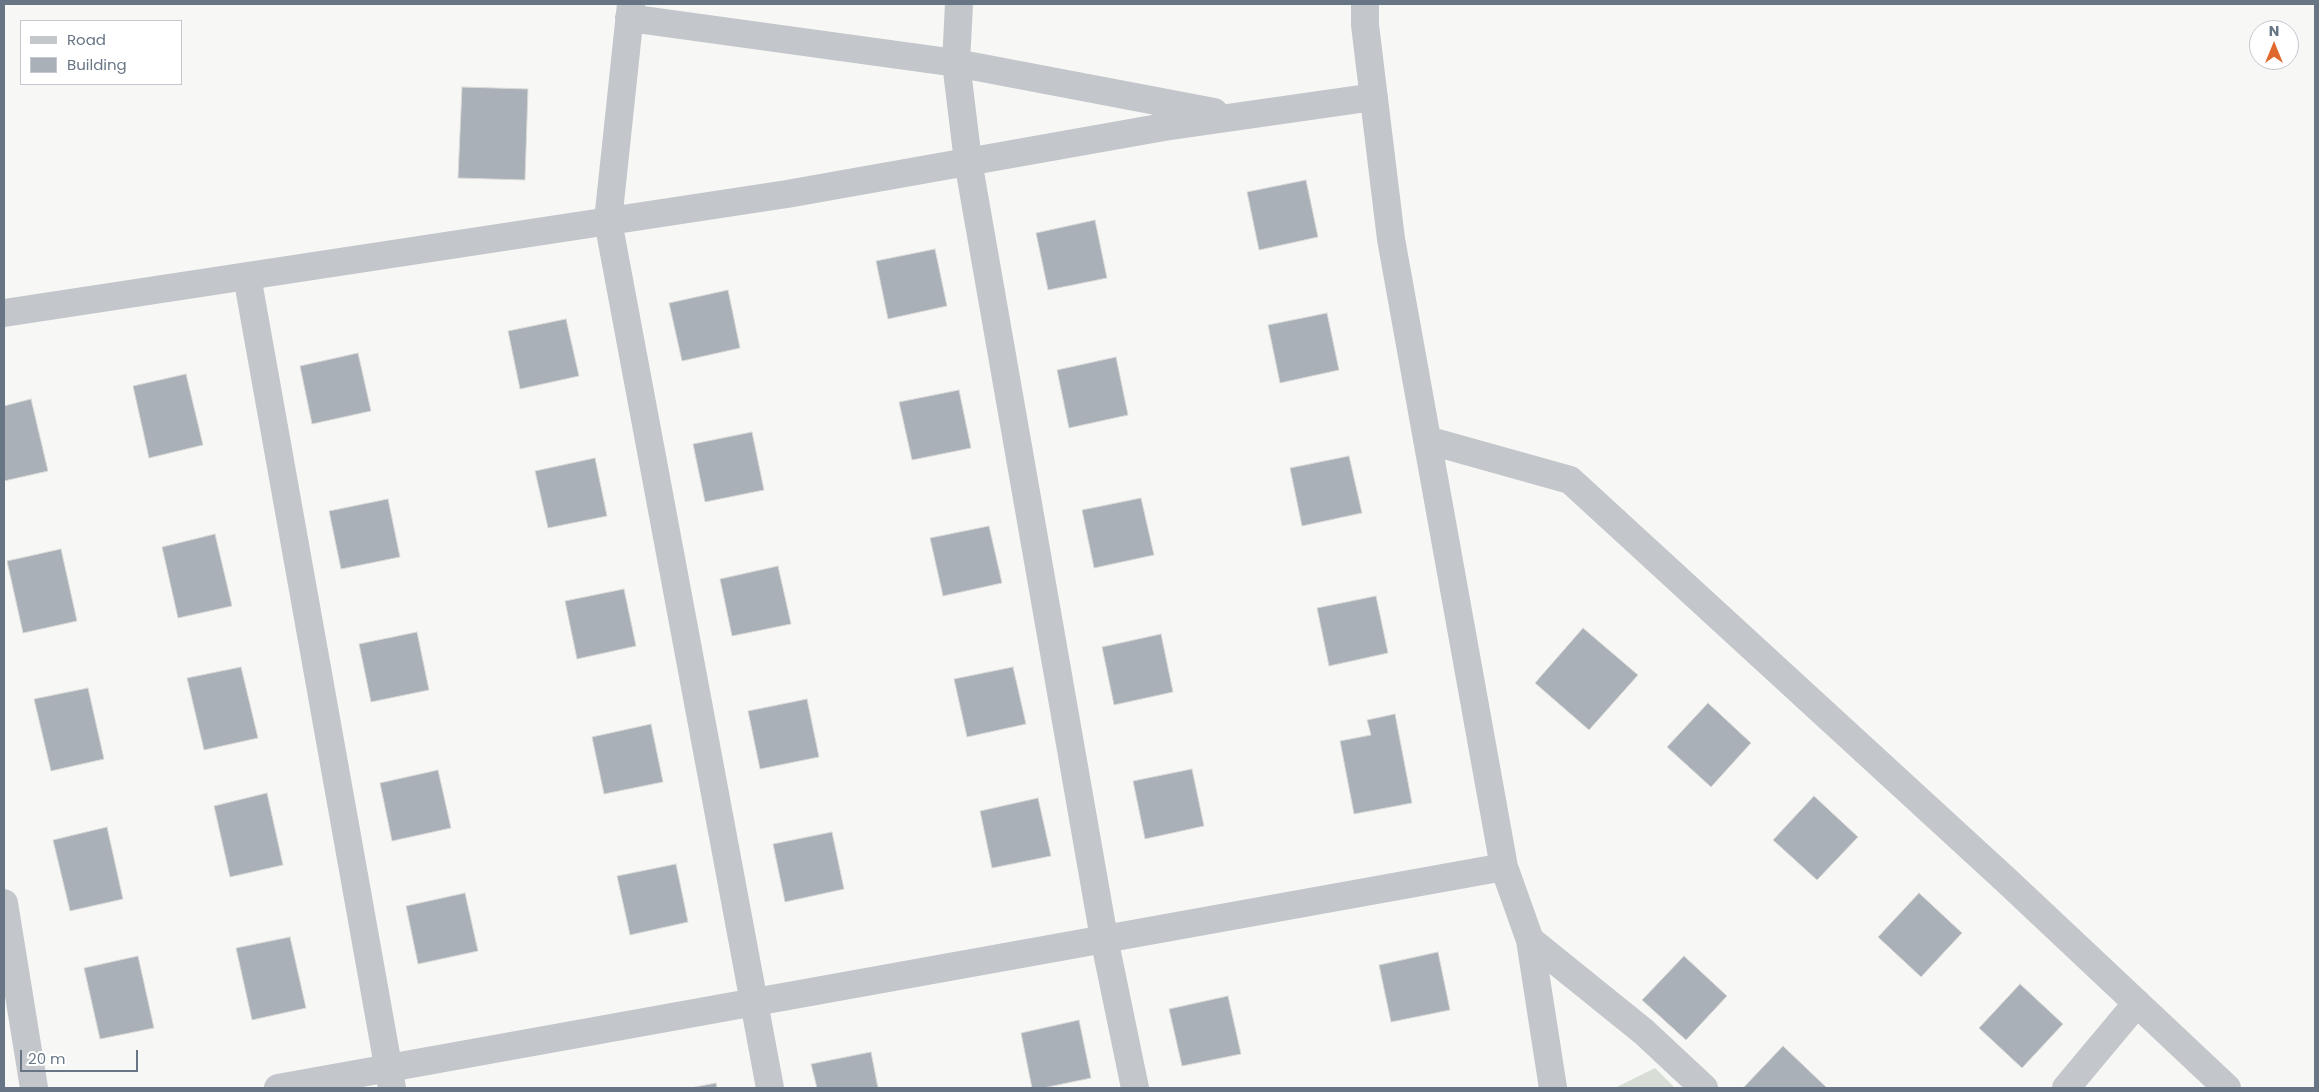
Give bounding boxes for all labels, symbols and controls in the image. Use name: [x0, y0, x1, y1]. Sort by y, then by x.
legend: [20, 20, 182, 85]
north arrow: [2249, 20, 2299, 70]
text: N: [2269, 21, 2279, 41]
text: Road: [67, 29, 106, 50]
text: Building: [67, 54, 127, 75]
scale bar: [22, 1040, 140, 1072]
text: 20 m: [28, 1048, 66, 1069]

